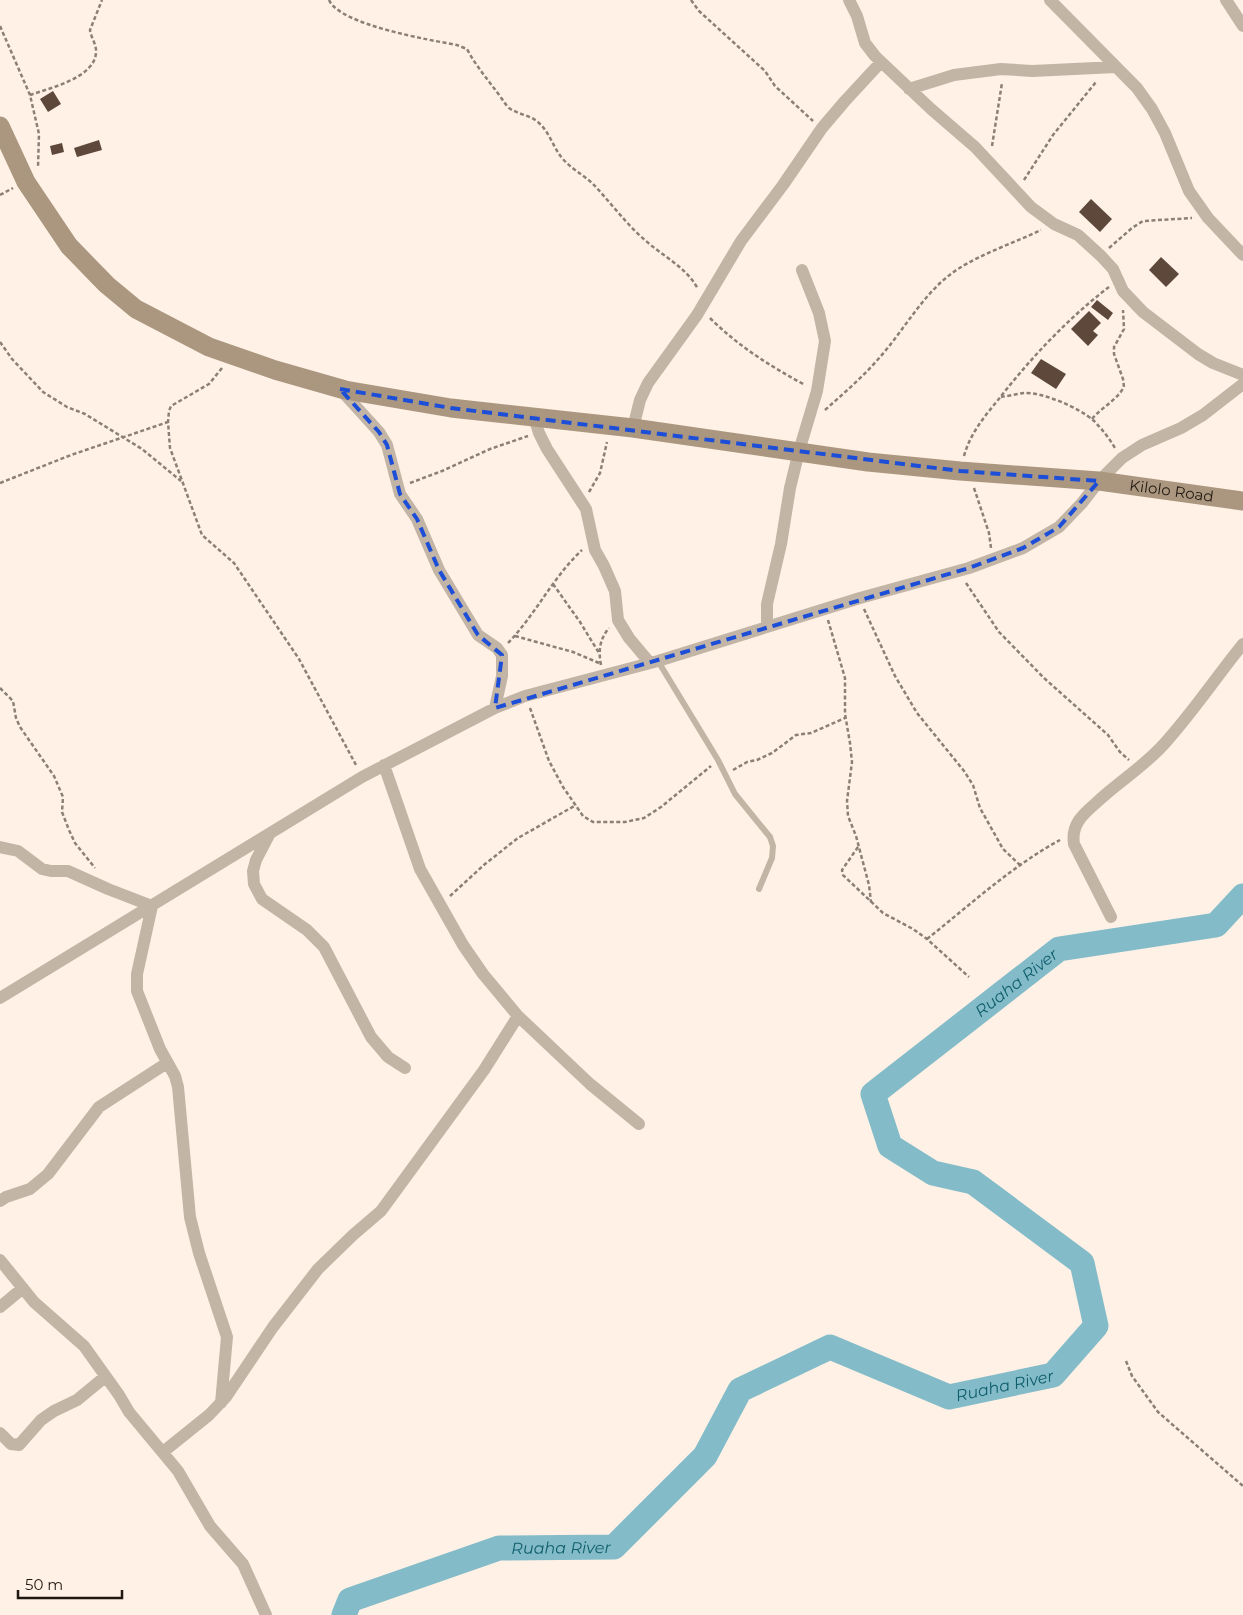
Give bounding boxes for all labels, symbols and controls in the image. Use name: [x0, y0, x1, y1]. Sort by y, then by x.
street label: Kilolo Road: [1128, 475, 1215, 506]
water label: Ruaha River: [971, 944, 1062, 1021]
water label: Ruaha River: [954, 1366, 1056, 1405]
water label: Ruaha River: [511, 1538, 611, 1558]
scale bar: [18, 1568, 121, 1600]
text: 50 m: [25, 1575, 63, 1594]

